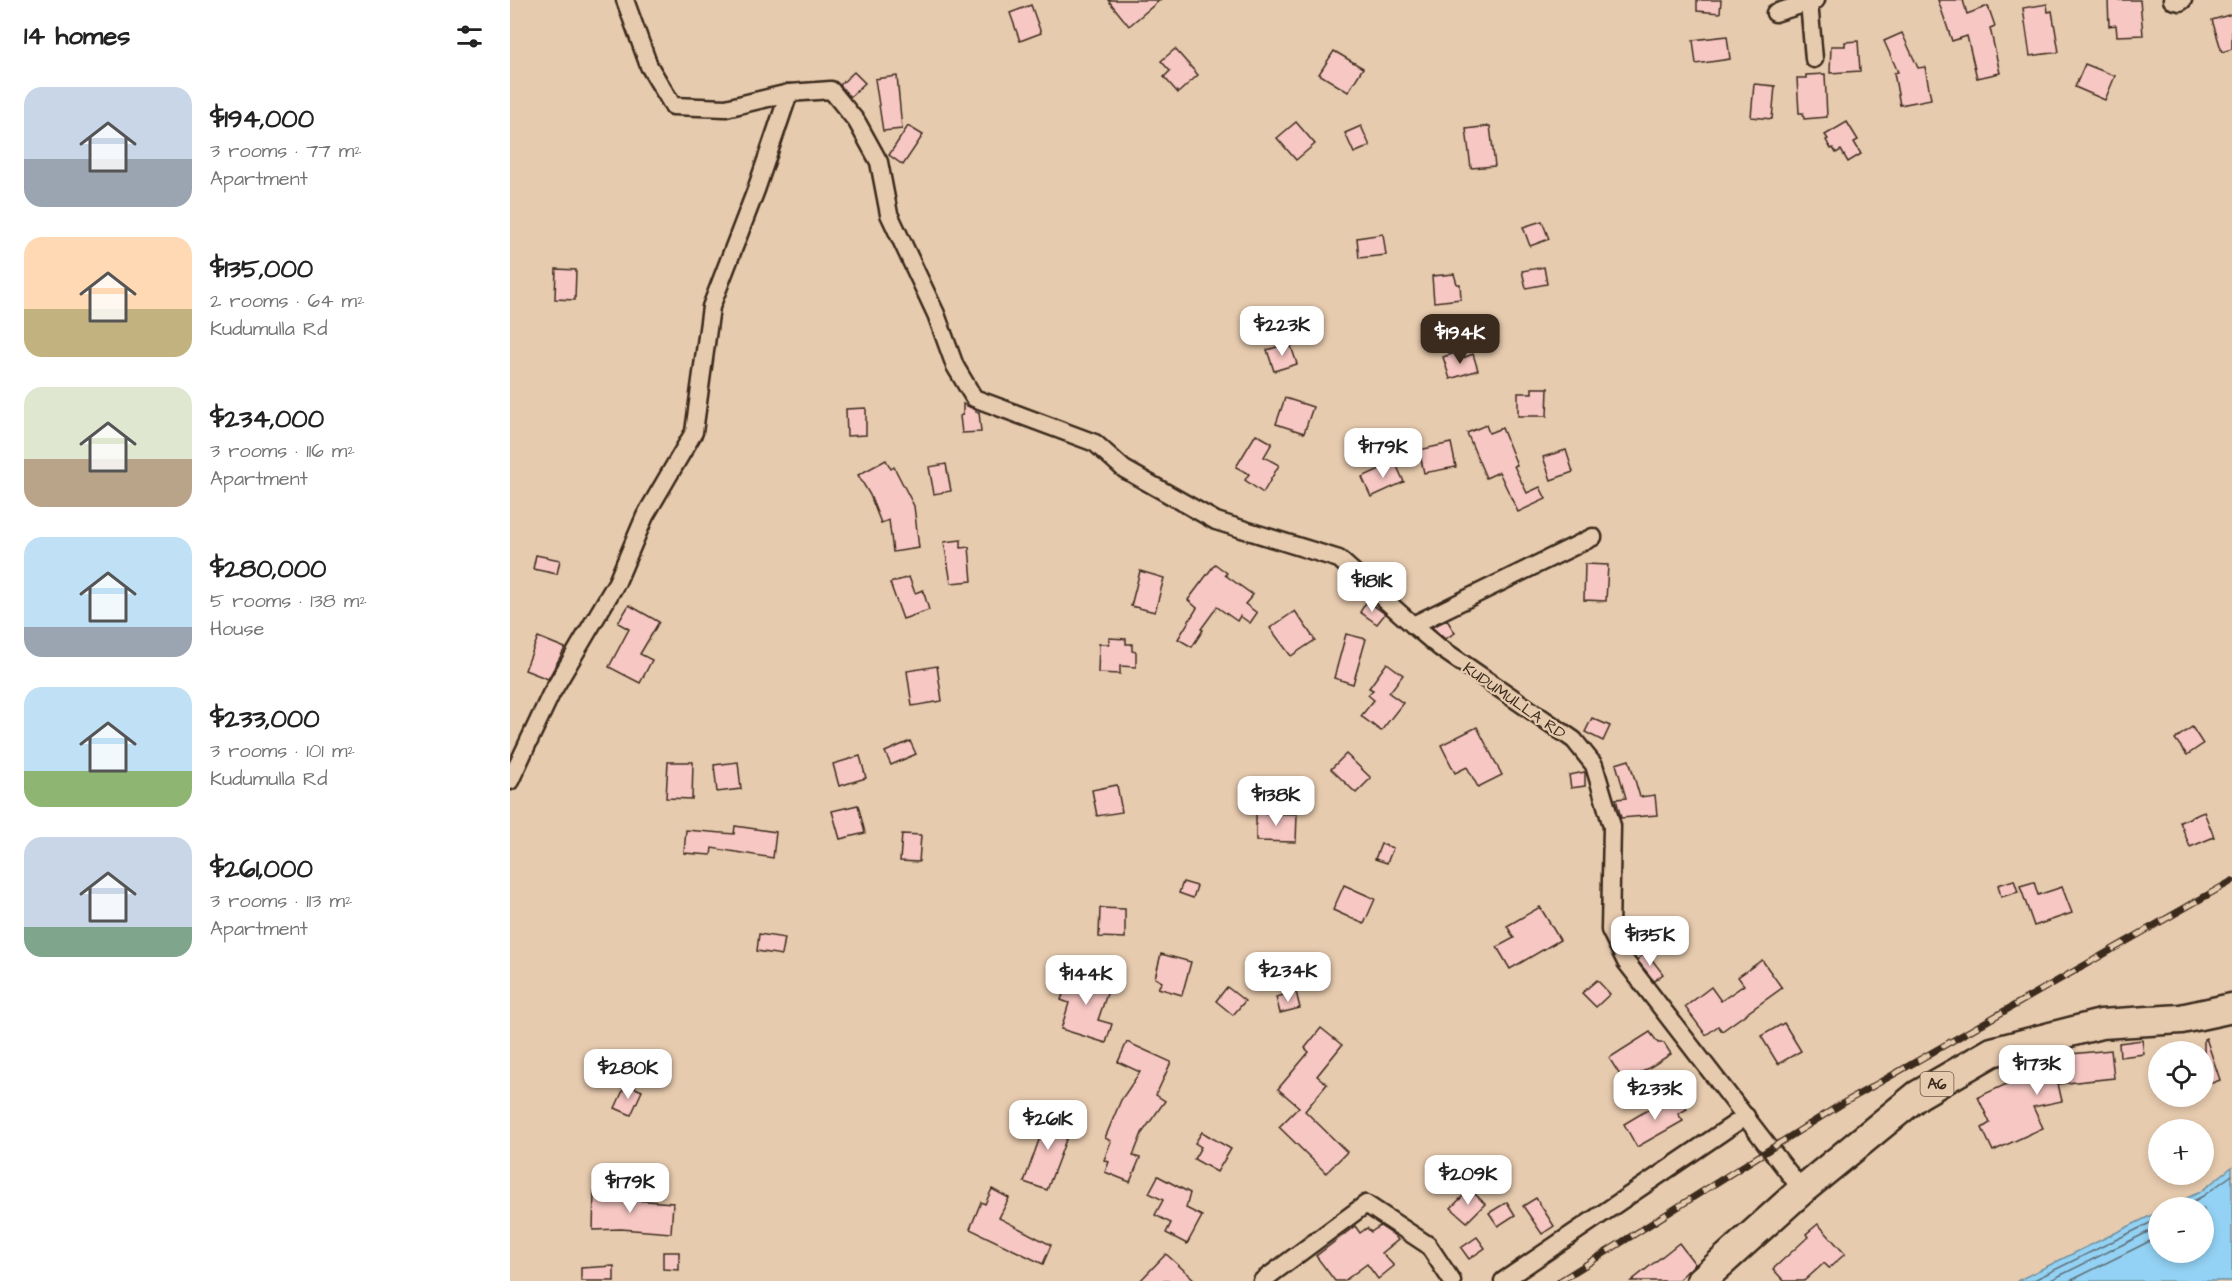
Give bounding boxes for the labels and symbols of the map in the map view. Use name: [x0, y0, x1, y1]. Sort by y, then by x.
pin: $223K: [1240, 306, 1324, 357]
pin: $194K: [1418, 314, 1502, 365]
pin: $179K: [1341, 428, 1425, 479]
pin: $181K: [1330, 562, 1414, 613]
street label: KUDUMULLA RD: [1459, 657, 1570, 744]
pin: $138K: [1234, 776, 1318, 827]
pin: $135K: [1608, 916, 1692, 967]
pin: $234K: [1246, 952, 1330, 1003]
pin: $144K: [1044, 955, 1128, 1006]
pin: $173K: [1995, 1045, 2079, 1096]
pin: $280K: [586, 1049, 670, 1100]
pin: $233K: [1613, 1070, 1697, 1121]
road number: A6: [1920, 1072, 1954, 1096]
pin: $261K: [1006, 1100, 1090, 1151]
pin: $209K: [1426, 1155, 1510, 1206]
pin: $179K: [588, 1163, 672, 1214]

